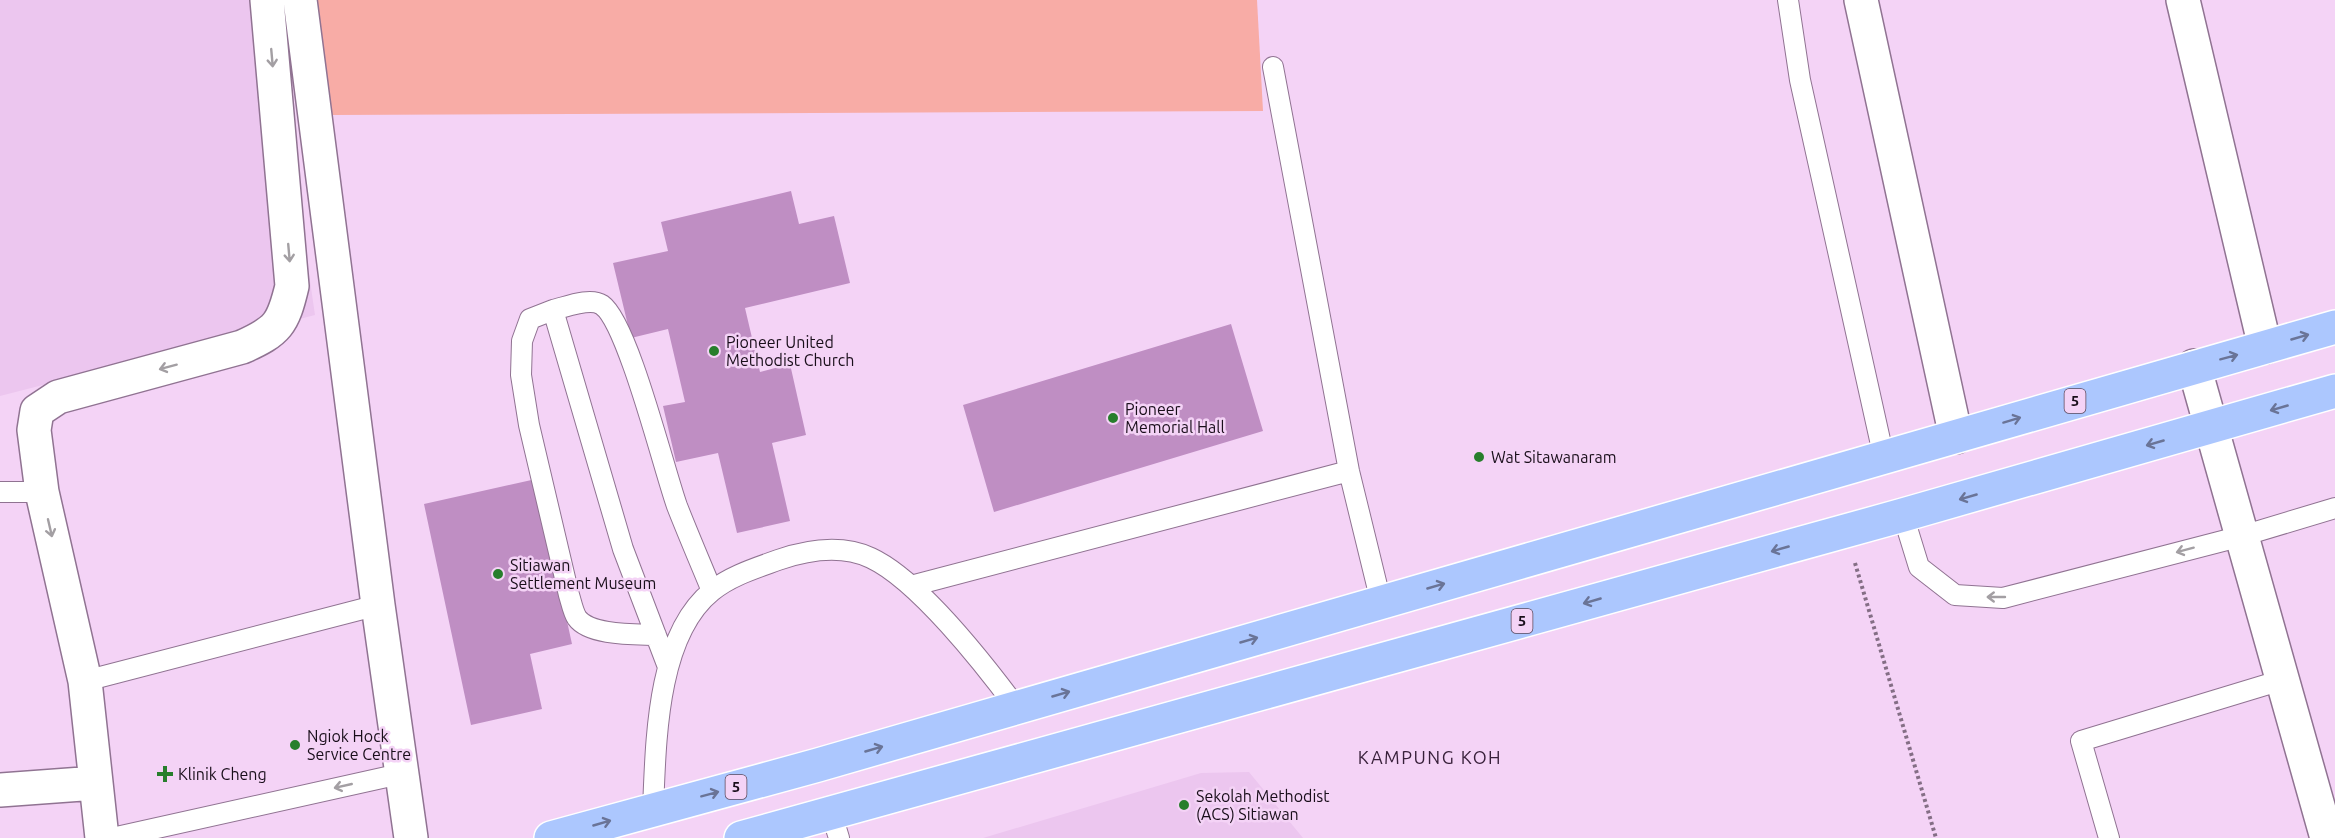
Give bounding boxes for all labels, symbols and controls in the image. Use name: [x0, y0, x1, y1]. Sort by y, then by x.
one-way arrow: [267, 48, 278, 68]
one-way arrow: [284, 242, 295, 262]
one-way arrow: [2290, 331, 2309, 342]
place label: Pioneer United Methodist Church: [726, 333, 854, 369]
marker: Pioneer United Methodist Church: [707, 344, 721, 358]
one-way arrow: [2220, 350, 2239, 362]
one-way arrow: [159, 362, 178, 373]
road number: 5: [2064, 389, 2086, 413]
place label: Pioneer Memorial Hall: [1125, 400, 1225, 436]
one-way arrow: [2270, 403, 2289, 414]
marker: Pioneer Memorial Hall: [1106, 411, 1120, 425]
one-way arrow: [2002, 414, 2021, 425]
one-way arrow: [2146, 438, 2165, 449]
place label: Wat Sitawanaram: [1491, 448, 1616, 466]
marker: Wat Sitawanaram: [1472, 450, 1486, 464]
one-way arrow: [1959, 492, 1978, 503]
one-way arrow: [44, 518, 56, 537]
one-way arrow: [1771, 544, 1790, 555]
one-way arrow: [2176, 545, 2195, 557]
place label: Sitiawan Settlement Museum: [510, 556, 656, 592]
marker: Sitiawan Settlement Museum: [491, 567, 505, 581]
one-way arrow: [1426, 580, 1445, 591]
one-way arrow: [1987, 591, 2007, 603]
one-way arrow: [1583, 596, 1602, 607]
road number: 5: [1512, 609, 1532, 633]
one-way arrow: [1239, 634, 1258, 645]
one-way arrow: [1051, 688, 1070, 699]
place label: Ngiok Hock Service Centre: [307, 727, 411, 763]
marker: Ngiok Hock Service Centre: [288, 738, 302, 752]
one-way arrow: [864, 743, 883, 754]
district label: KAMPUNG KOH: [1358, 747, 1502, 767]
marker: Klinik Cheng: [156, 765, 174, 783]
place label: Klinik Cheng: [178, 765, 267, 783]
road number: 5: [726, 775, 746, 799]
one-way arrow: [334, 781, 353, 793]
one-way arrow: [700, 787, 719, 799]
place label: Sekolah Methodist (ACS) Sitiawan: [1196, 787, 1330, 824]
marker: Sekolah Methodist (ACS) Sitiawan: [1177, 798, 1191, 812]
one-way arrow: [592, 817, 611, 828]

